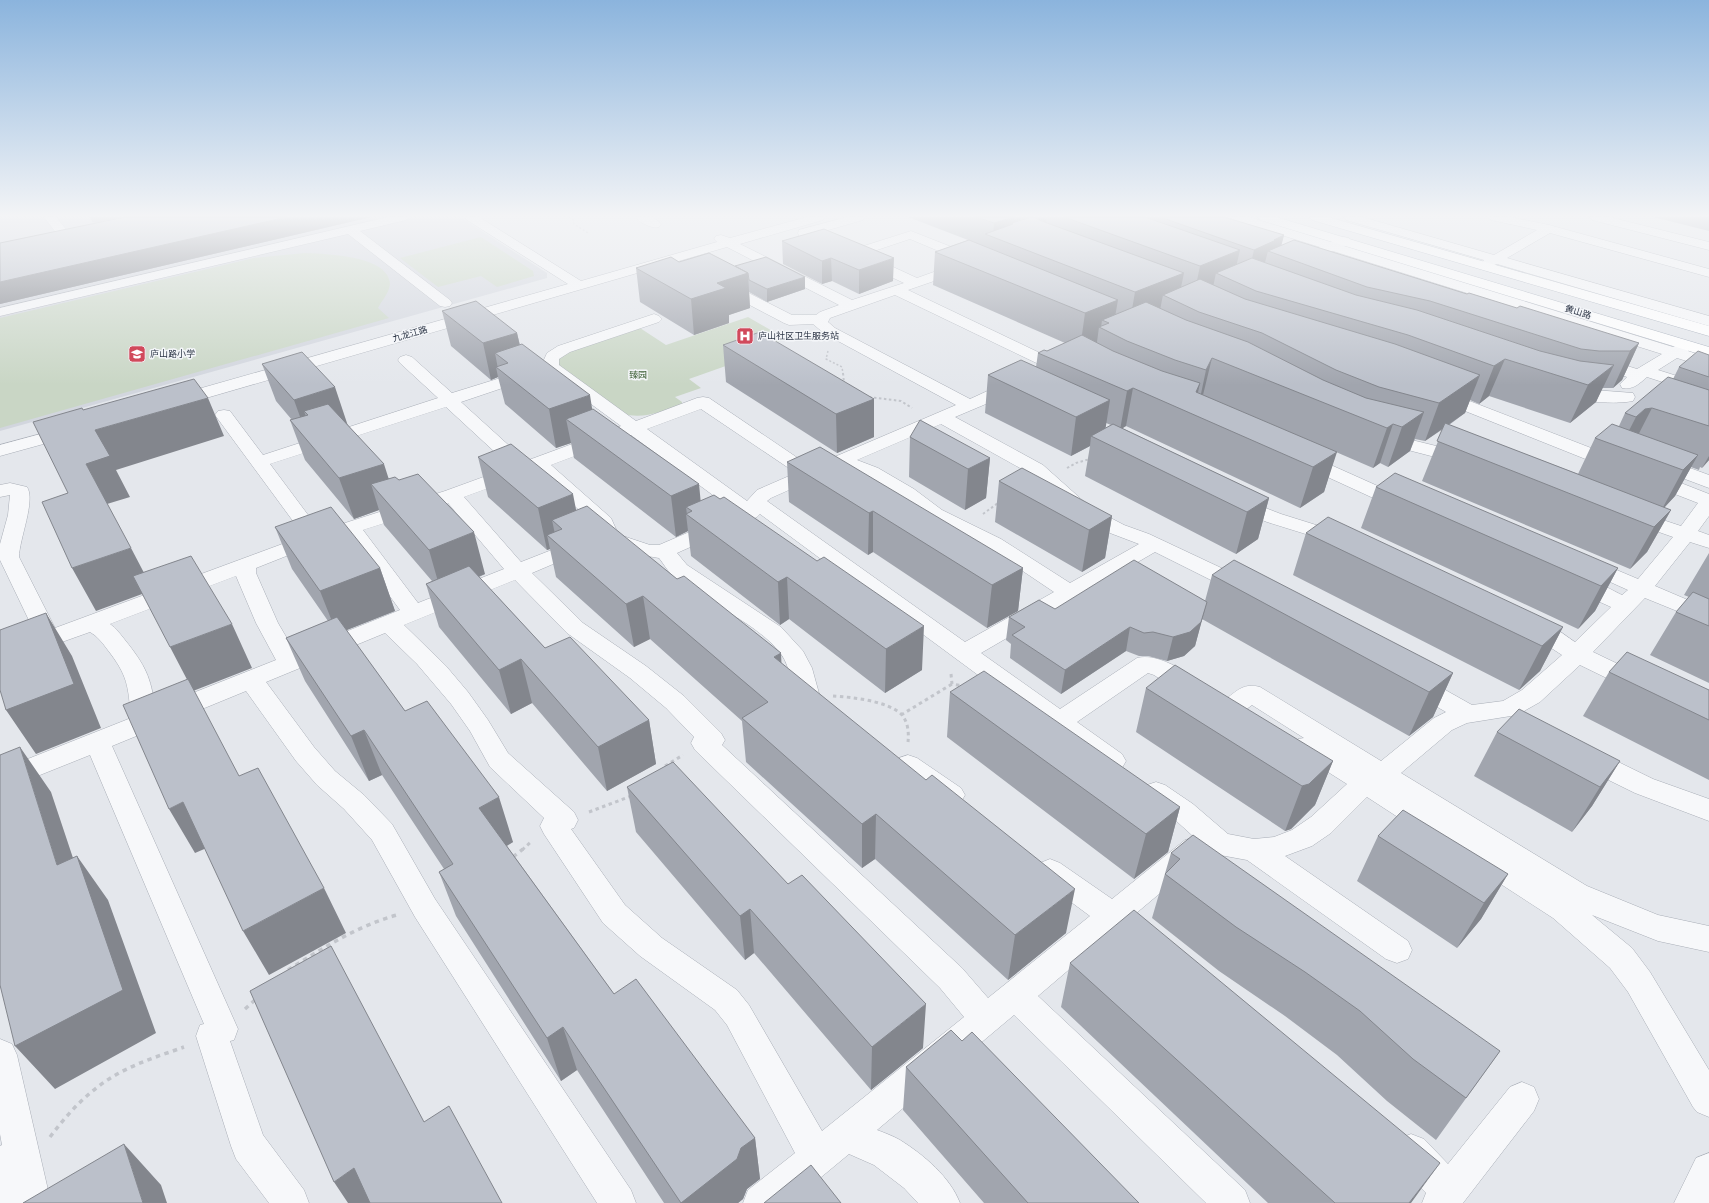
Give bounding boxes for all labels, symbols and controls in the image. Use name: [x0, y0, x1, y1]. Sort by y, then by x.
street label: 黄山路: [1563, 302, 1593, 322]
street label: 九龙江路: [391, 323, 429, 345]
hospital icon: 庐山社区卫生服务站: [735, 326, 755, 346]
place label: 庐山社区卫生服务站: [758, 330, 839, 342]
school or university icon: 庐山路小学: [127, 344, 147, 364]
place label: 庐山路小学: [150, 348, 195, 360]
park label: 臻园: [629, 369, 647, 381]

